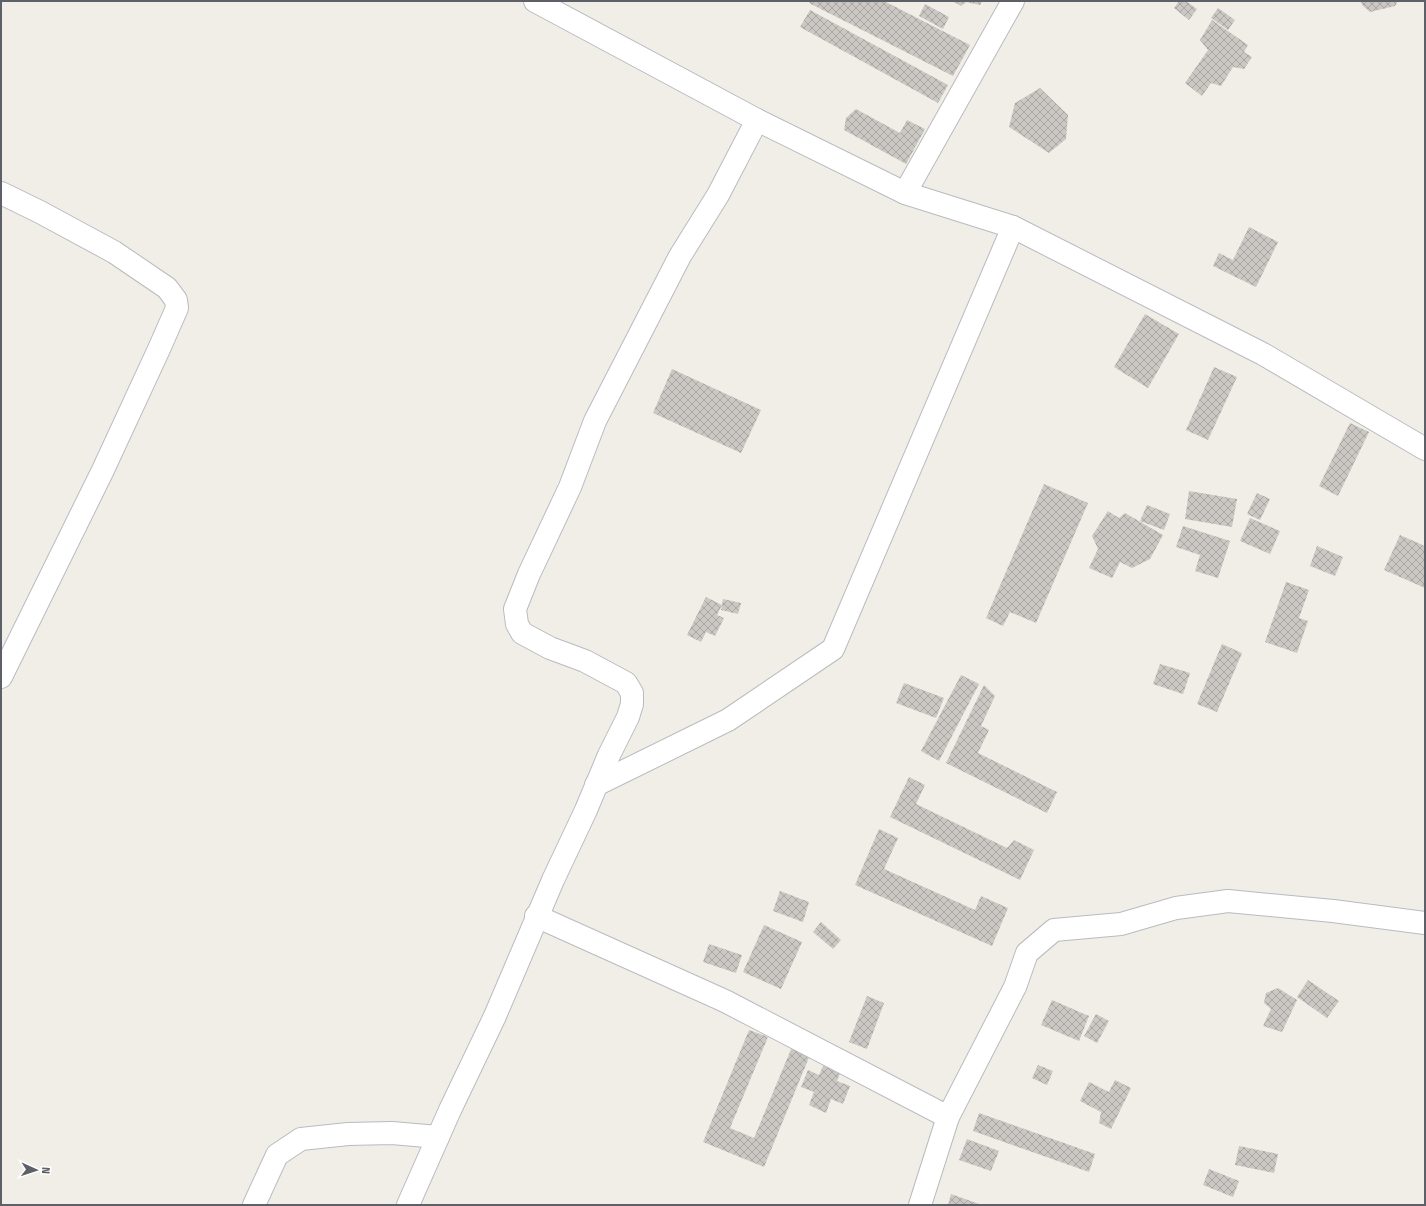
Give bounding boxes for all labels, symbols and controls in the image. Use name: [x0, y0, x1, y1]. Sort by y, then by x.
north arrow: [16, 1150, 56, 1190]
text: N: [39, 1167, 52, 1174]

